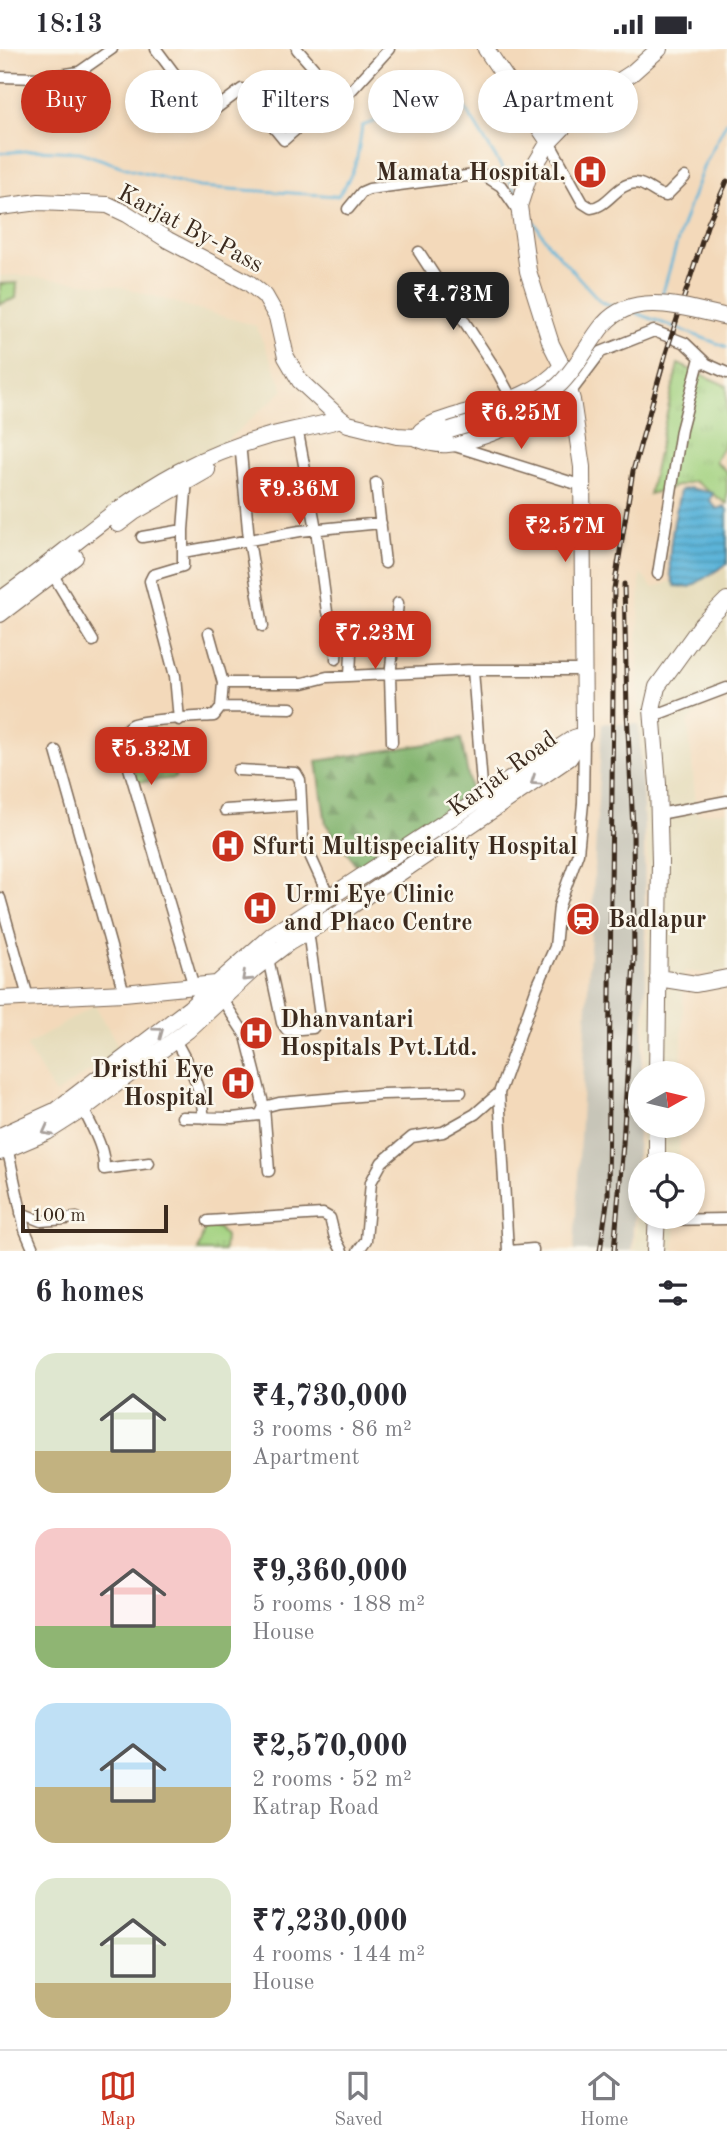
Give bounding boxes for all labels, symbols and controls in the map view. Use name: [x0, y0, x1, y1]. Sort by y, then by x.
text: 18:13: [35, 12, 103, 38]
chip: Buy: [21, 70, 111, 133]
chip: Rent: [125, 70, 223, 133]
chip: Filters: [237, 70, 354, 133]
chip: New: [368, 70, 464, 133]
chip: Apartment: [478, 70, 638, 133]
hospital icon: Mamata Hospital.: [571, 153, 609, 191]
place label: Mamata Hospital.: [376, 162, 566, 186]
street label: Karjat By-Pass: [114, 181, 267, 278]
pin: ₹4.73M: [396, 273, 510, 332]
text: ₹4.73M: [413, 283, 493, 306]
pin: ₹6.25M: [464, 391, 578, 451]
text: ₹6.25M: [481, 402, 561, 425]
pin: ₹9.36M: [242, 468, 356, 527]
text: ₹9.36M: [259, 478, 339, 501]
pin: ₹2.57M: [508, 505, 622, 564]
text: ₹2.57M: [525, 515, 605, 538]
pin: ₹7.23M: [318, 611, 432, 671]
text: ₹7.23M: [335, 622, 415, 645]
pin: ₹5.32M: [94, 727, 208, 787]
street label: Karjat Road: [444, 727, 562, 822]
text: ₹5.32M: [111, 738, 191, 761]
one-way arrow: [530, 773, 543, 785]
hospital icon: Sfurti Multispeciality Hospital: [209, 827, 247, 865]
place label: Sfurti Multispeciality Hospital: [252, 836, 578, 860]
place label: Urmi Eye Clinic and Phaco Centre: [284, 884, 473, 936]
hospital icon: Urmi Eye Clinic and Phaco Centre: [241, 889, 279, 927]
station icon: Badlapur: [564, 900, 602, 938]
place label: Badlapur: [608, 909, 706, 933]
one-way arrow: [241, 969, 254, 982]
place label: Dhanvantari Hospitals Pvt.Ltd.: [280, 1009, 477, 1061]
hospital icon: Dhanvantari Hospitals Pvt.Ltd.: [237, 1014, 275, 1052]
one-way arrow: [151, 1028, 164, 1041]
place label: Dristhi Eye Hospital: [92, 1059, 214, 1111]
north arrow: [628, 1061, 705, 1137]
map controls: [628, 1061, 705, 1229]
hospital icon: Dristhi Eye Hospital: [219, 1064, 257, 1102]
one-way arrow: [41, 1123, 54, 1136]
button: locate: [628, 1152, 705, 1229]
scale bar: [21, 1202, 168, 1234]
text: 100 m: [32, 1207, 85, 1226]
icon: filters: [654, 1274, 692, 1312]
text: 6 homes: [35, 1278, 144, 1308]
icon: home: [91, 1381, 175, 1465]
text: ₹4,730,000: [252, 1382, 408, 1412]
text: 3 rooms · 86 m²: [252, 1418, 412, 1441]
text: Apartment: [252, 1446, 360, 1469]
icon: home: [91, 1556, 175, 1640]
text: ₹9,360,000: [252, 1557, 408, 1587]
text: 5 rooms · 188 m²: [252, 1593, 425, 1616]
text: House: [252, 1621, 314, 1644]
icon: home: [91, 1731, 175, 1815]
text: ₹2,570,000: [252, 1732, 408, 1762]
text: 2 rooms · 52 m²: [252, 1768, 412, 1791]
text: Katrap Road: [252, 1796, 379, 1819]
icon: home: [91, 1906, 175, 1990]
text: ₹7,230,000: [252, 1907, 408, 1937]
text: 4 rooms · 144 m²: [252, 1943, 425, 1966]
text: House: [252, 1971, 314, 1994]
tab: Map: [99, 2067, 137, 2132]
tab: Saved: [334, 2067, 383, 2132]
tab: Home: [580, 2067, 628, 2132]

